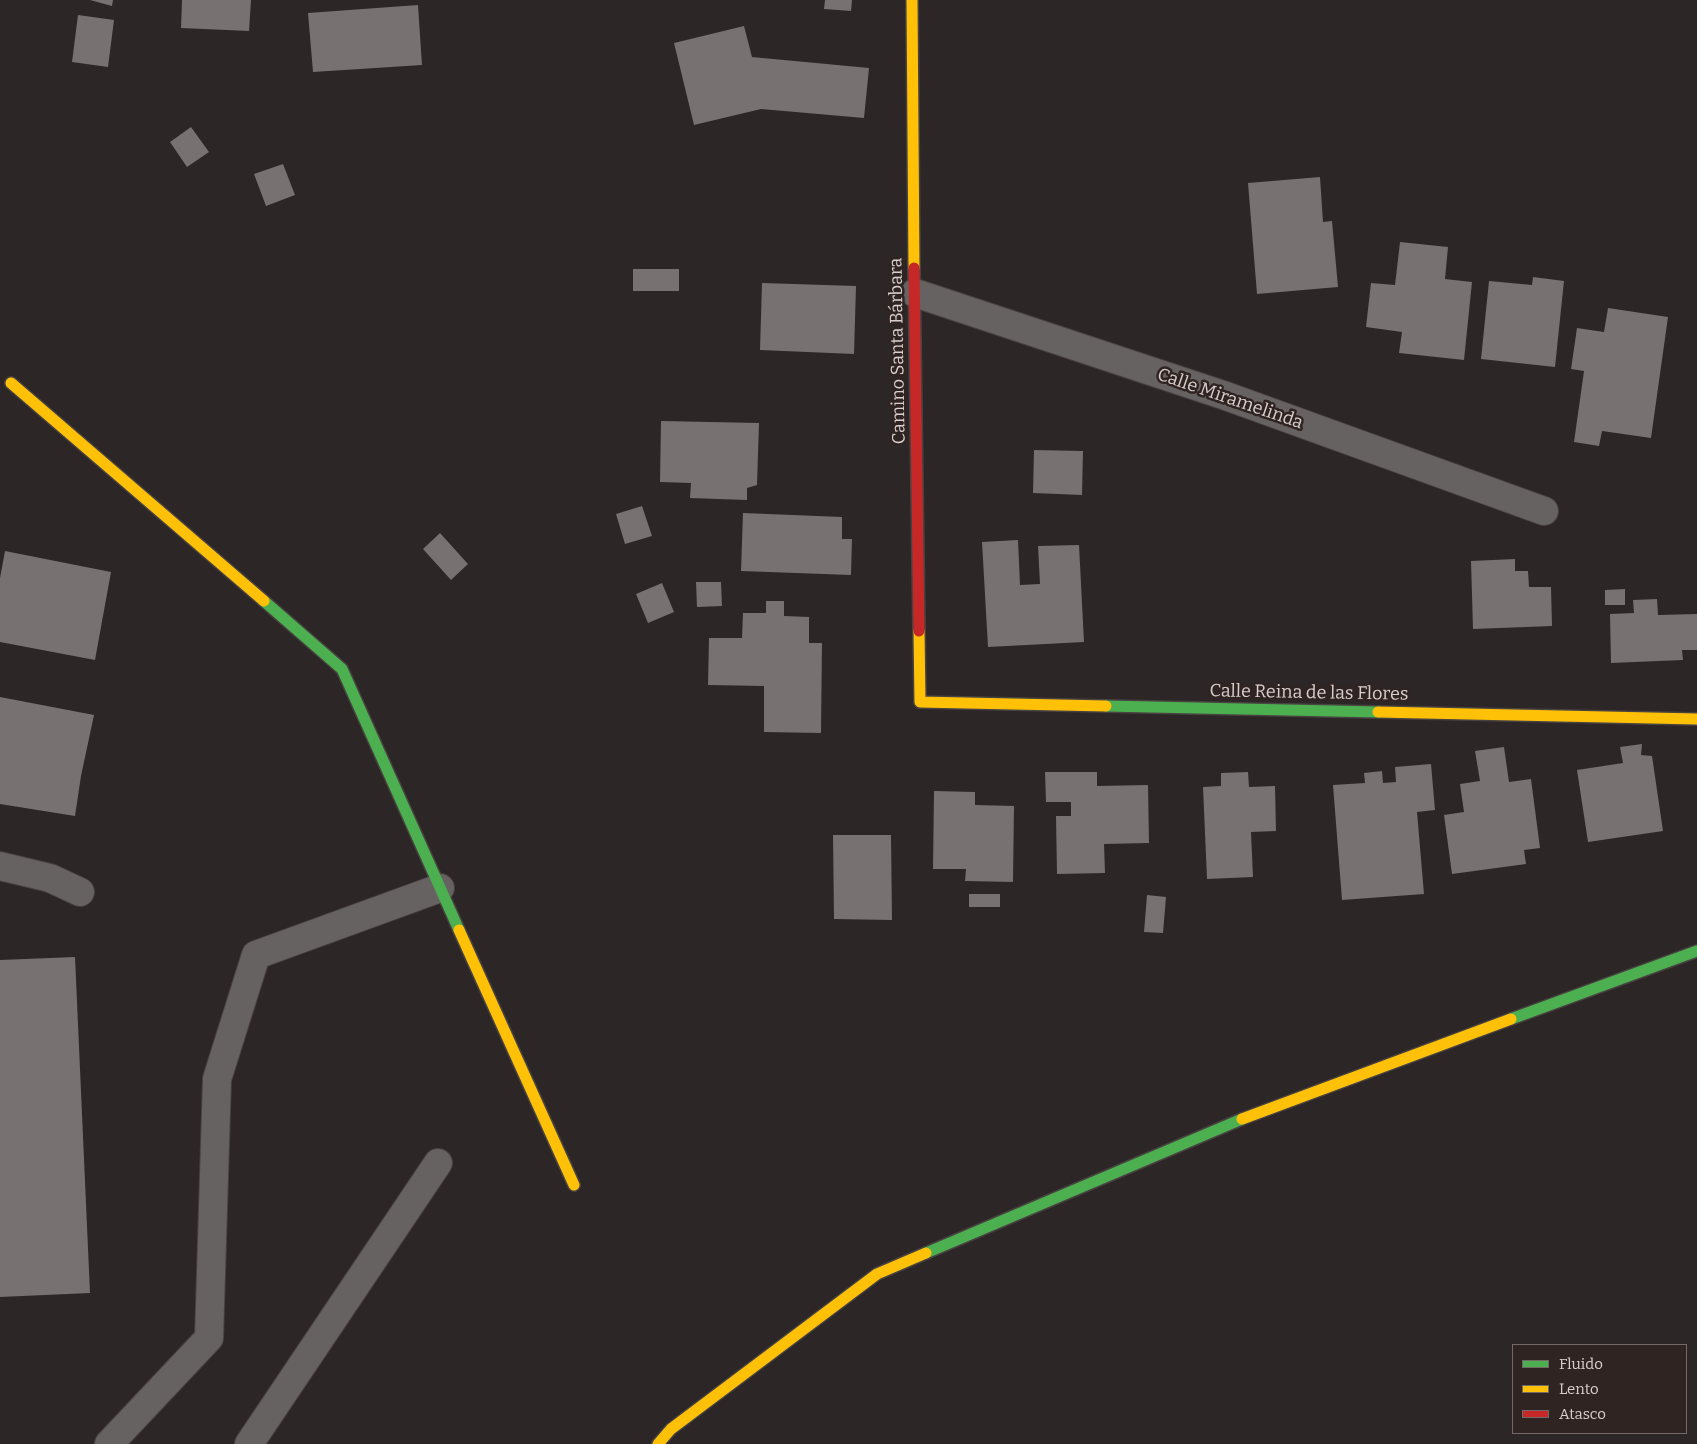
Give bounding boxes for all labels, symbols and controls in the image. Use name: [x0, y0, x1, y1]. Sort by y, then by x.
street label: Camino Santa Bárbara: [886, 258, 910, 444]
street label: Calle Miramelinda: [1154, 364, 1306, 434]
street label: Calle Reina de las Flores: [1209, 680, 1409, 706]
legend: [1512, 1344, 1687, 1434]
text: Fluido: [1559, 1355, 1603, 1373]
text: Lento: [1559, 1380, 1599, 1398]
text: Atasco: [1559, 1405, 1606, 1423]

